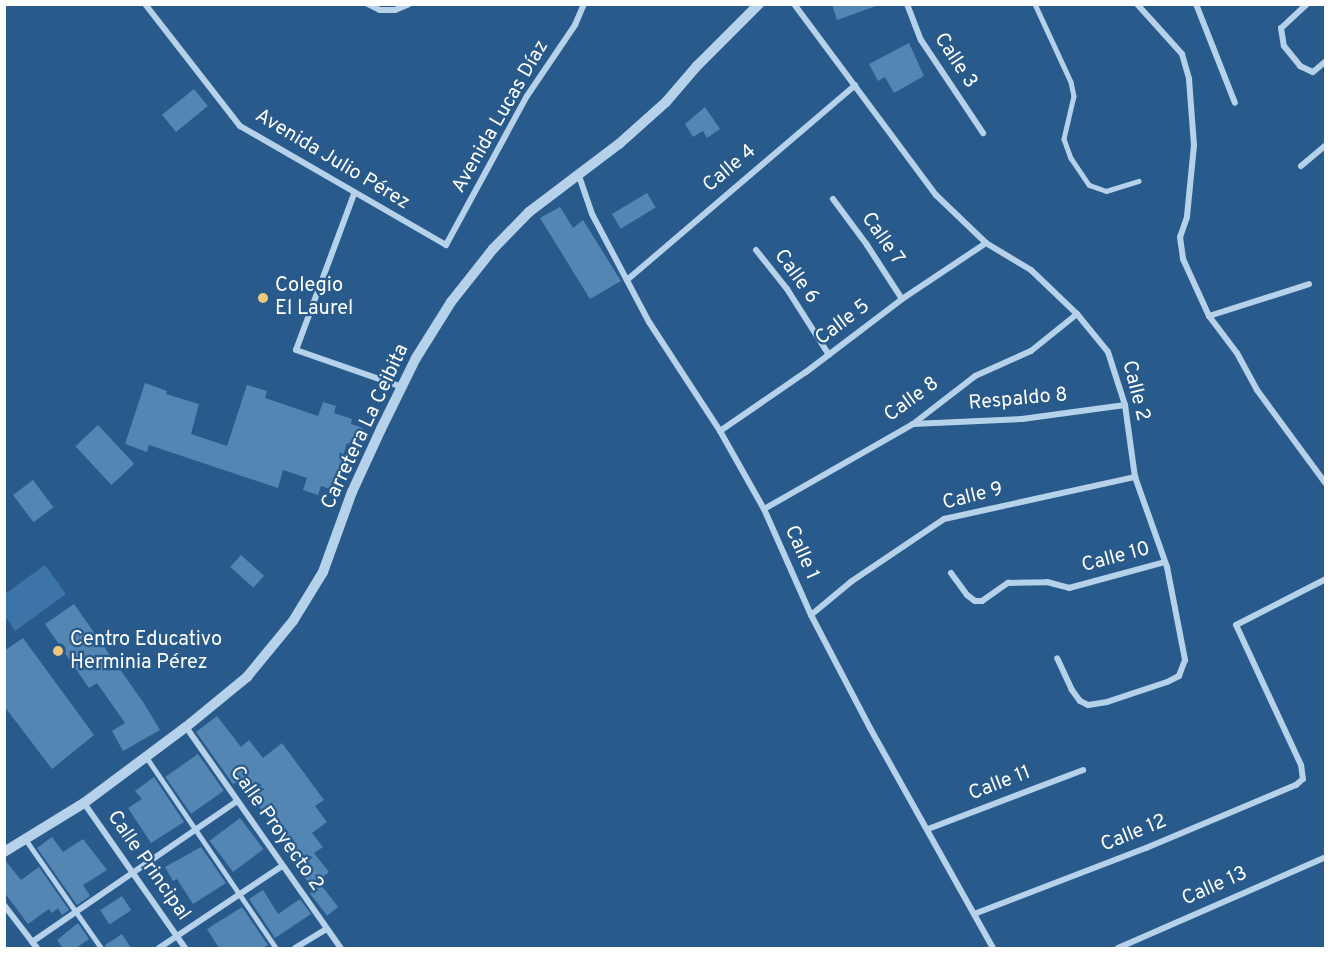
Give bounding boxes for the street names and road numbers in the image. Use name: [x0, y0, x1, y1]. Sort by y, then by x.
street label: Calle 3: [928, 29, 982, 93]
street label: Avenida Lucas Díaz: [447, 36, 555, 198]
street label: Avenida Julio Pérez: [250, 104, 414, 216]
street label: Calle 4: [699, 140, 761, 198]
street label: Calle 7: [855, 208, 909, 270]
street label: Calle 6: [768, 245, 824, 309]
street label: Calle 5: [811, 295, 875, 351]
street label: Carretera La Ceibita: [317, 341, 415, 513]
street label: Calle 2: [1116, 358, 1154, 424]
street label: Calle 8: [880, 372, 944, 428]
street label: Respaldo 8: [967, 384, 1069, 416]
street label: Calle 9: [940, 478, 1006, 516]
street label: Calle 1: [778, 522, 824, 584]
street label: Calle 10: [1079, 537, 1153, 579]
street label: Calle 11: [966, 761, 1034, 807]
street label: Calle Proyecto 2: [224, 762, 328, 896]
street label: Calle Principal: [101, 806, 195, 926]
street label: Calle 12: [1097, 810, 1171, 858]
street label: Calle 13: [1179, 862, 1251, 912]

